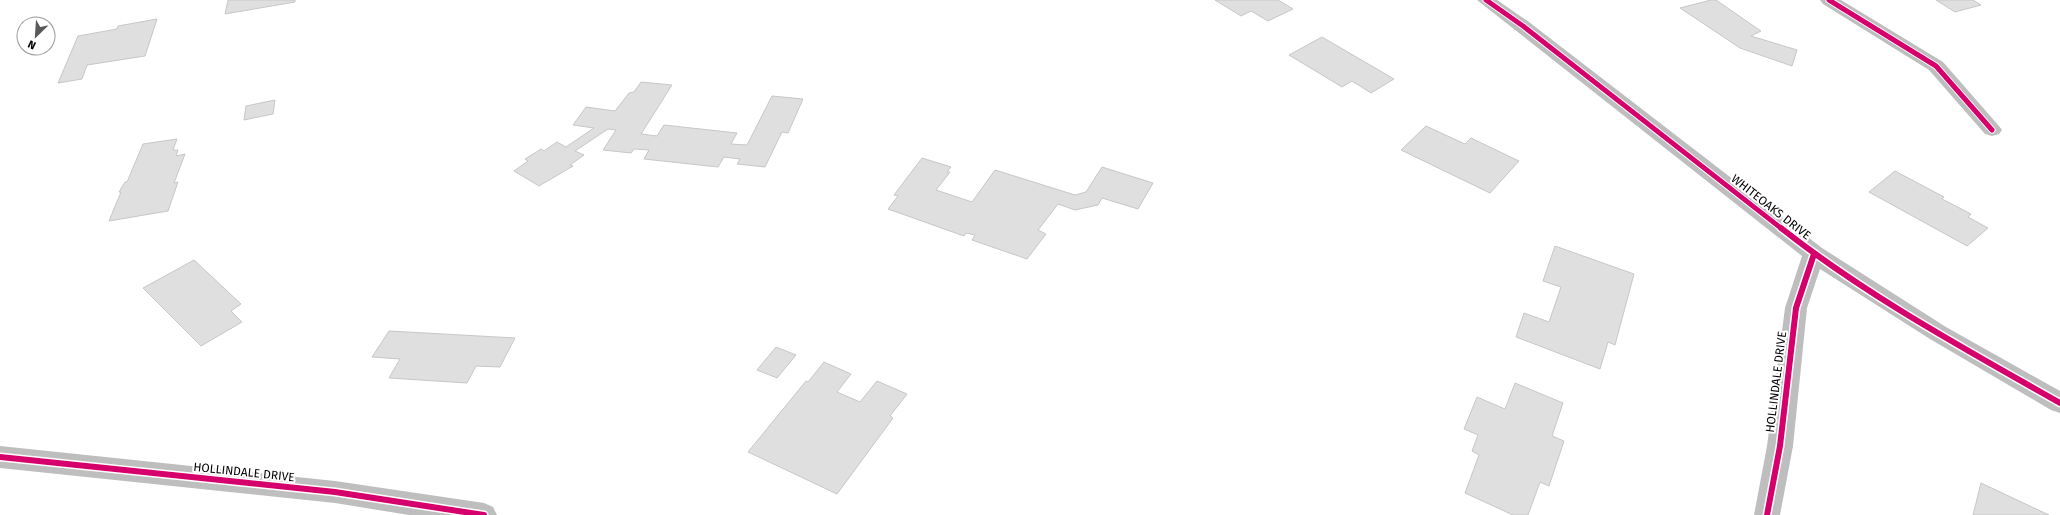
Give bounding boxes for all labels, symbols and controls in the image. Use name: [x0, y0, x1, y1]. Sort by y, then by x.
north arrow: [16, 16, 56, 56]
text: N: [26, 37, 38, 52]
street label: WHITEOAKS DRIVE: [1728, 171, 1814, 243]
street label: HOLLINDALE DRIVE: [1763, 331, 1789, 433]
street label: HOLLINDALE DRIVE: [193, 460, 295, 484]

